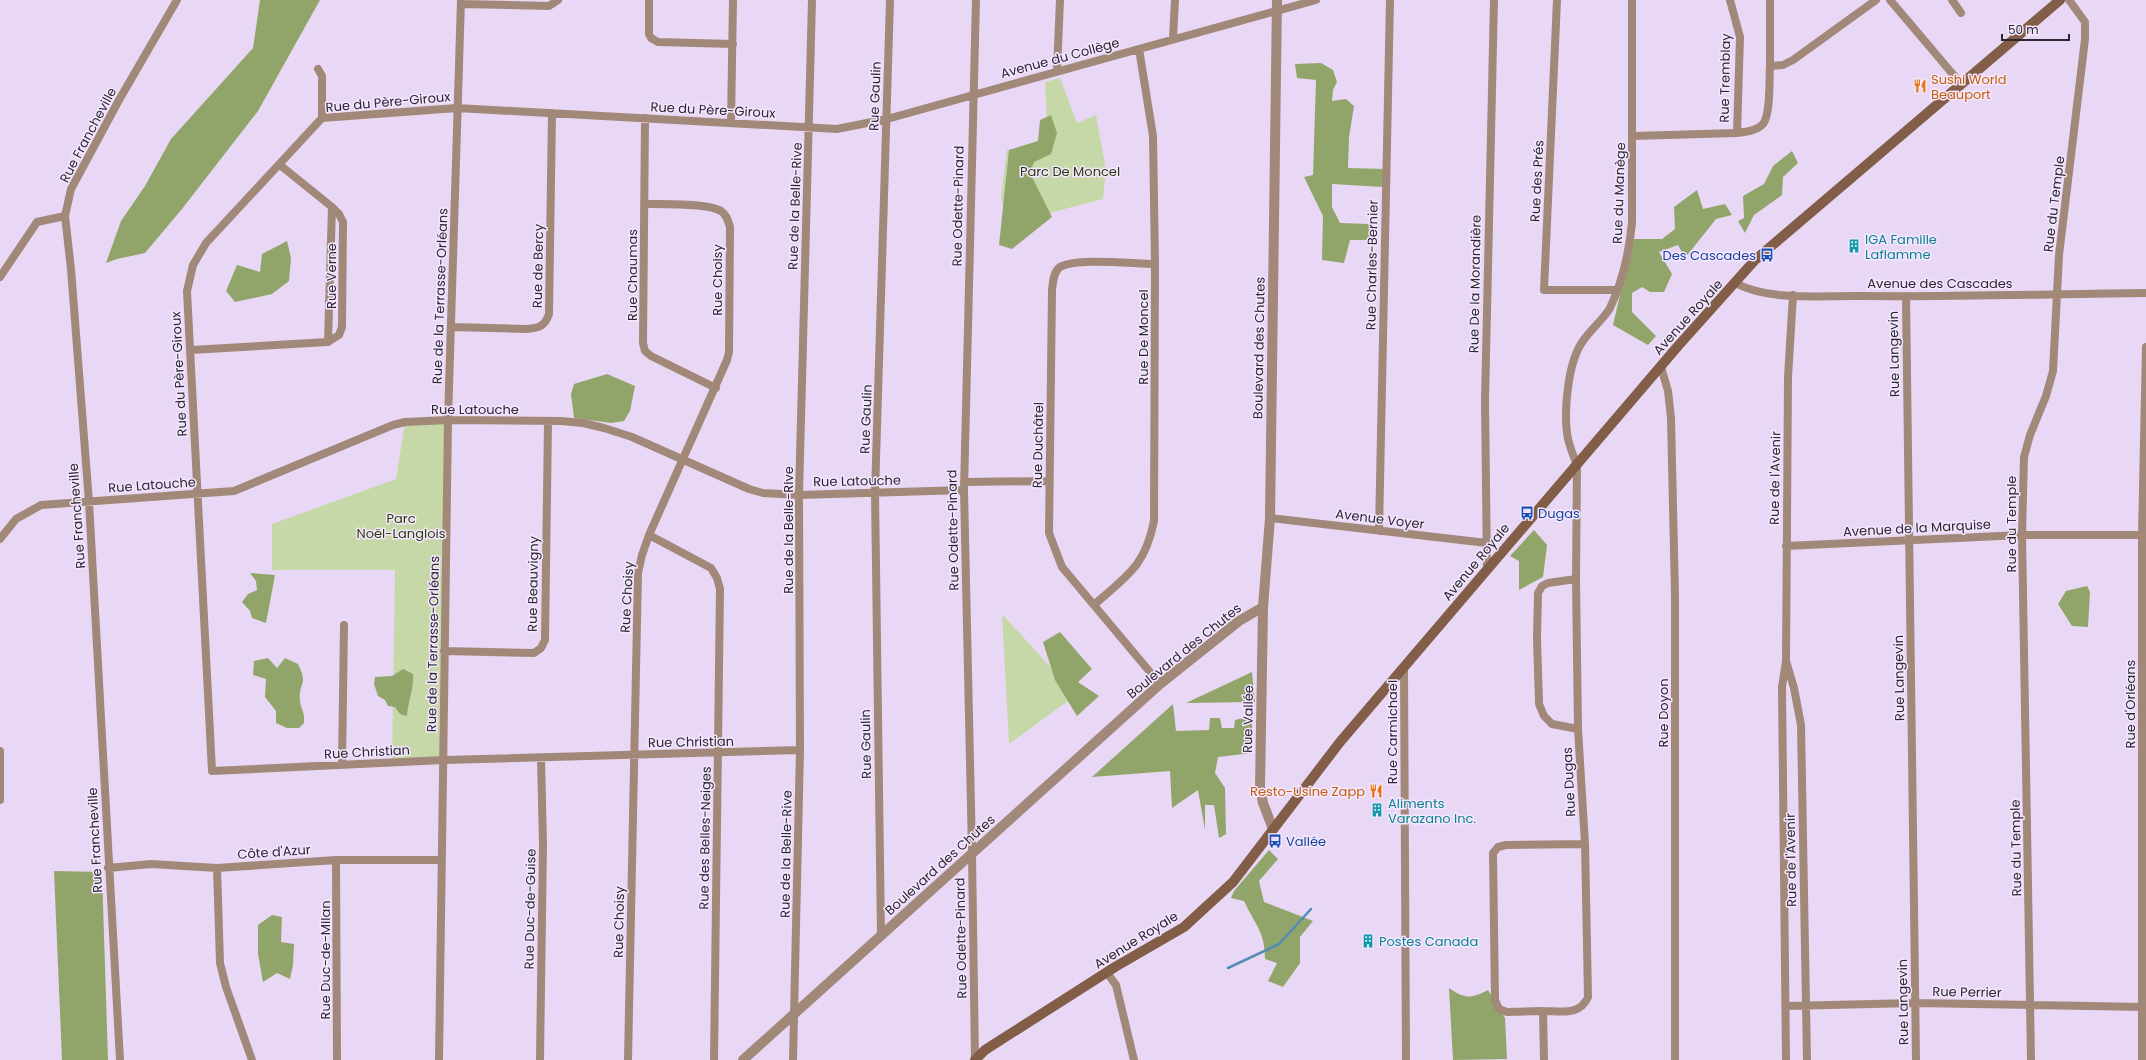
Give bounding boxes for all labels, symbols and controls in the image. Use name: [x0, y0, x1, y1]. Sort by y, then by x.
scale bar: [2002, 16, 2069, 42]
text: 50 m: [2008, 21, 2039, 38]
street label: Avenue du Collège: [998, 33, 1122, 83]
street label: Rue Tremblay: [1715, 33, 1735, 123]
street label: Rue Gaulin: [864, 61, 886, 131]
place label: Sushi World Beauport: [1931, 70, 2007, 104]
restaurant icon: Sushi World Beauport: [1912, 78, 1928, 94]
street label: Rue Francheville: [55, 84, 121, 186]
street label: Rue du Père-Giroux: [325, 87, 452, 117]
street label: Rue du Père-Giroux: [650, 97, 777, 123]
street label: Rue des Prés: [1525, 139, 1549, 222]
street label: Rue de la Belle-Rive: [783, 142, 807, 270]
street label: Rue du Manège: [1608, 142, 1630, 244]
street label: Rue Odette-Pinard: [947, 145, 969, 267]
street label: Rue du Temple: [2039, 155, 2069, 253]
park label: Parc De Moncel: [1020, 162, 1120, 181]
street label: Rue Charles-Bernier: [1361, 200, 1383, 330]
street label: Rue de la Terrasse-Orléans: [427, 207, 453, 384]
street label: Rue De la Morandière: [1464, 215, 1486, 353]
street label: Rue de Bercy: [528, 223, 548, 308]
street label: Rue Chaumas: [623, 229, 642, 321]
place label: IGA Famille Laflamme: [1865, 230, 1937, 264]
building icon: IGA Famille Laflamme: [1846, 238, 1862, 254]
street label: Rue Verne: [322, 243, 341, 309]
street label: Rue Choisy: [708, 243, 727, 316]
place label: Des Cascades: [1663, 246, 1756, 265]
bus stop icon: Des Cascades: [1759, 247, 1775, 263]
street label: Avenue des Cascades: [1867, 274, 2013, 293]
street label: Avenue Royale: [1649, 275, 1727, 359]
street label: Boulevard des Chutes: [1248, 276, 1270, 419]
street label: Rue De Moncel: [1134, 289, 1153, 385]
street label: Rue du Père-Giroux: [166, 310, 192, 437]
street label: Rue Langevin: [1884, 311, 1904, 397]
street label: Rue Gaulin: [855, 384, 877, 454]
street label: Rue Latouche: [431, 400, 519, 419]
street label: Rue Duchâtel: [1028, 402, 1048, 488]
street label: Rue de l'Avenir: [1765, 431, 1785, 525]
street label: Rue Francheville: [64, 463, 90, 569]
street label: Rue de la Belle-Rive: [779, 466, 798, 594]
street label: Rue Odette-Pinard: [942, 469, 964, 591]
street label: Rue Latouche: [813, 471, 901, 491]
street label: Rue Latouche: [108, 472, 196, 498]
street label: Rue du Temple: [2002, 476, 2021, 572]
street label: Avenue Voyer: [1334, 504, 1426, 534]
place label: Dugas: [1538, 504, 1580, 523]
bus stop icon: Dugas: [1519, 505, 1535, 521]
park label: Parc Noël-Langlois: [357, 509, 446, 543]
street label: Avenue de la Marquise: [1843, 515, 1991, 541]
street label: Avenue Royale: [1438, 519, 1514, 605]
street label: Rue Beauvigny: [523, 535, 543, 632]
street label: Rue de la Terrasse-Orléans: [422, 556, 444, 732]
street label: Rue Choisy: [616, 560, 638, 633]
street label: Boulevard des Chutes: [1123, 599, 1245, 703]
street label: Rue Langevin: [1889, 635, 1909, 721]
street label: Rue d'Orléans: [2121, 659, 2140, 748]
street label: Rue Doyon: [1654, 678, 1673, 748]
street label: Rue Carmichael: [1383, 680, 1402, 784]
street label: Rue Vallée: [1238, 685, 1258, 753]
street label: Rue Gaulin: [856, 709, 876, 779]
street label: Rue Christian: [648, 732, 734, 752]
street label: Rue Christian: [324, 740, 410, 764]
street label: Rue Dugas: [1558, 747, 1580, 817]
street label: Rue des Belles-Neiges: [694, 766, 716, 910]
place label: Resto-Usine Zapp: [1250, 782, 1365, 801]
restaurant icon: Resto-Usine Zapp: [1368, 783, 1384, 799]
street label: Rue Francheville: [83, 787, 107, 893]
street label: Rue de la Belle-Rive: [775, 790, 797, 918]
place label: Aliments Varazano Inc.: [1388, 794, 1476, 828]
street label: Rue du Temple: [2006, 799, 2026, 897]
building icon: Aliments Varazano Inc.: [1369, 802, 1385, 818]
street label: Boulevard des Chutes: [881, 810, 999, 920]
street label: Rue de l'Avenir: [1781, 813, 1801, 907]
place label: Vallée: [1286, 832, 1326, 851]
bus stop icon: Vallée: [1267, 833, 1283, 849]
street label: Côte d'Azur: [237, 840, 311, 864]
street label: Rue Duc-de-Guise: [519, 848, 541, 970]
street label: Rue Odette-Pinard: [950, 877, 972, 999]
street label: Rue Choisy: [609, 885, 629, 958]
street label: Rue Duc-de-Milan: [316, 900, 335, 1020]
street label: Avenue Royale: [1090, 907, 1182, 973]
place label: Postes Canada: [1379, 932, 1478, 951]
building icon: Postes Canada: [1360, 933, 1376, 949]
street label: Rue Langevin: [1893, 959, 1913, 1045]
street label: Rue Perrier: [1932, 982, 2002, 1002]

